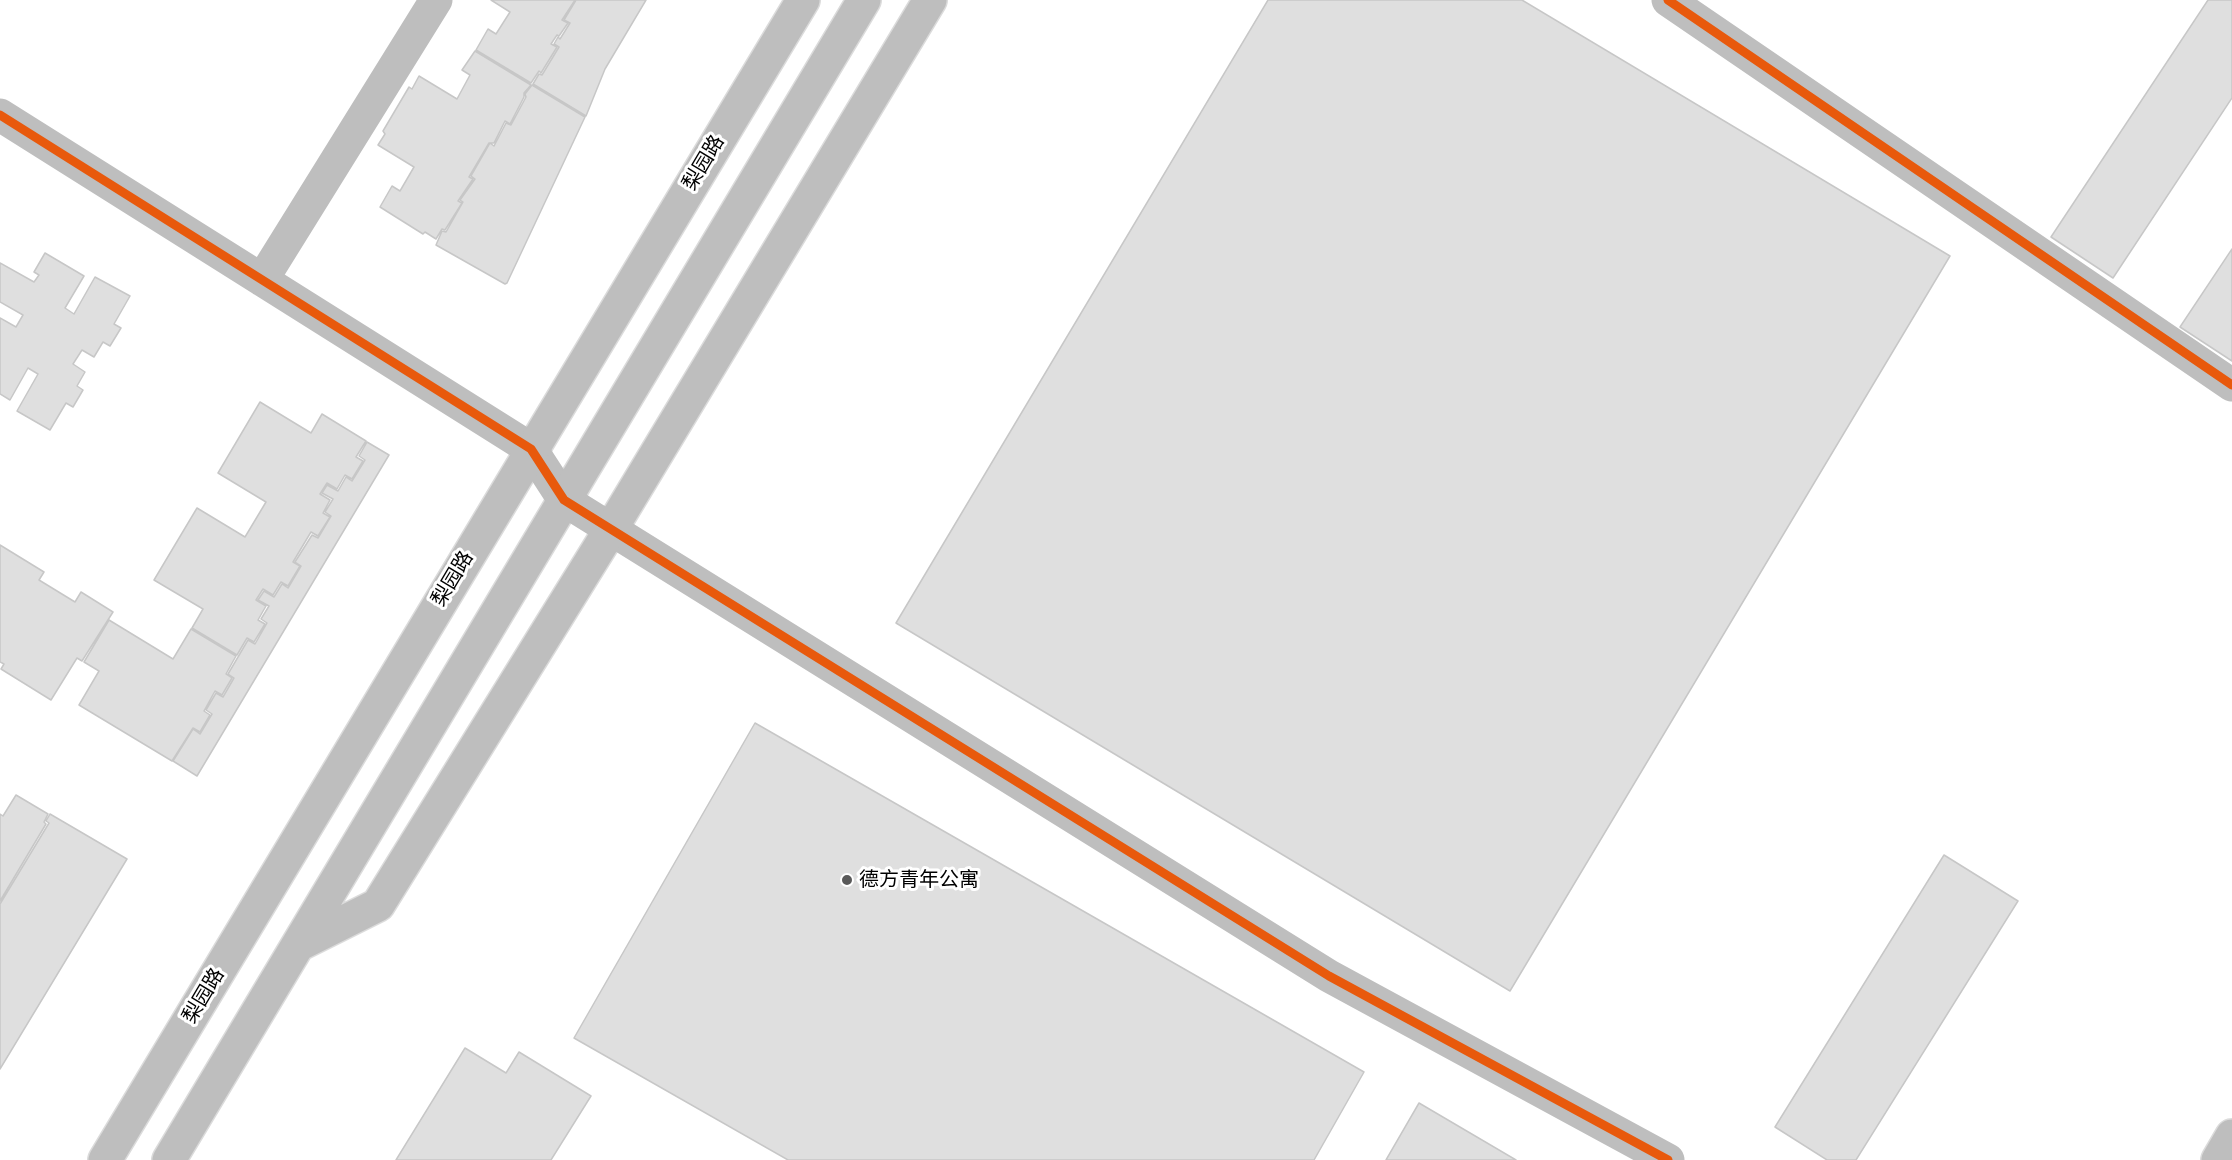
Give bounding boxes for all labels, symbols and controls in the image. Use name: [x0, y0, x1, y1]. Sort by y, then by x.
street label: 梨园路: [678, 131, 730, 195]
street label: 梨园路: [427, 547, 479, 611]
place label: 德方青年公寓: [859, 868, 979, 892]
marker: 德方青年公寓: [840, 873, 854, 887]
street label: 梨园路: [178, 964, 230, 1028]

